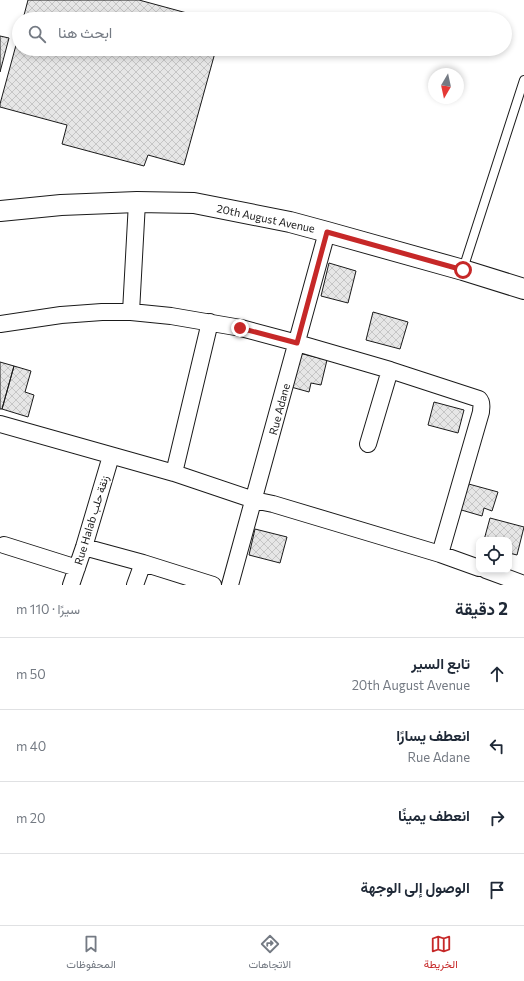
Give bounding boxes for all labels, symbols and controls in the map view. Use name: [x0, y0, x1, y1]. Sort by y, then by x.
search box: [12, 12, 512, 56]
icon: search: [26, 23, 48, 45]
text: ابحث هنا: [58, 23, 112, 41]
north arrow: [428, 68, 464, 104]
street label: 20th August Avenue: [216, 201, 317, 235]
route start: [454, 261, 472, 279]
route end: [231, 319, 249, 337]
street label: Rue Adane: [266, 382, 292, 436]
street label: Rue Halab زنقة حلب: [71, 473, 112, 567]
map controls: [476, 537, 512, 573]
button: locate: [476, 537, 512, 573]
text: 2 دقيقة: [455, 598, 508, 619]
text: سيرًا · 110 m: [16, 601, 80, 617]
text: تابع السير: [411, 654, 470, 672]
icon: ahead: [486, 663, 508, 685]
text: 50 m: [16, 666, 46, 682]
text: 20th August Avenue: [352, 677, 470, 693]
text: انعطف يسارًا: [396, 726, 470, 744]
icon: left: [486, 735, 508, 757]
text: 40 m: [16, 738, 46, 754]
text: Rue Adane: [407, 749, 470, 765]
text: انعطف يمينًا: [398, 806, 470, 824]
icon: right: [486, 807, 508, 829]
text: 20 m: [16, 810, 46, 826]
text: الوصول إلى الوجهة: [361, 878, 470, 896]
icon: arrive: [486, 879, 508, 901]
tab: المحفوظات: [66, 933, 116, 974]
tab: الاتجاهات: [248, 933, 291, 974]
tab: الخريطة: [424, 933, 458, 974]

